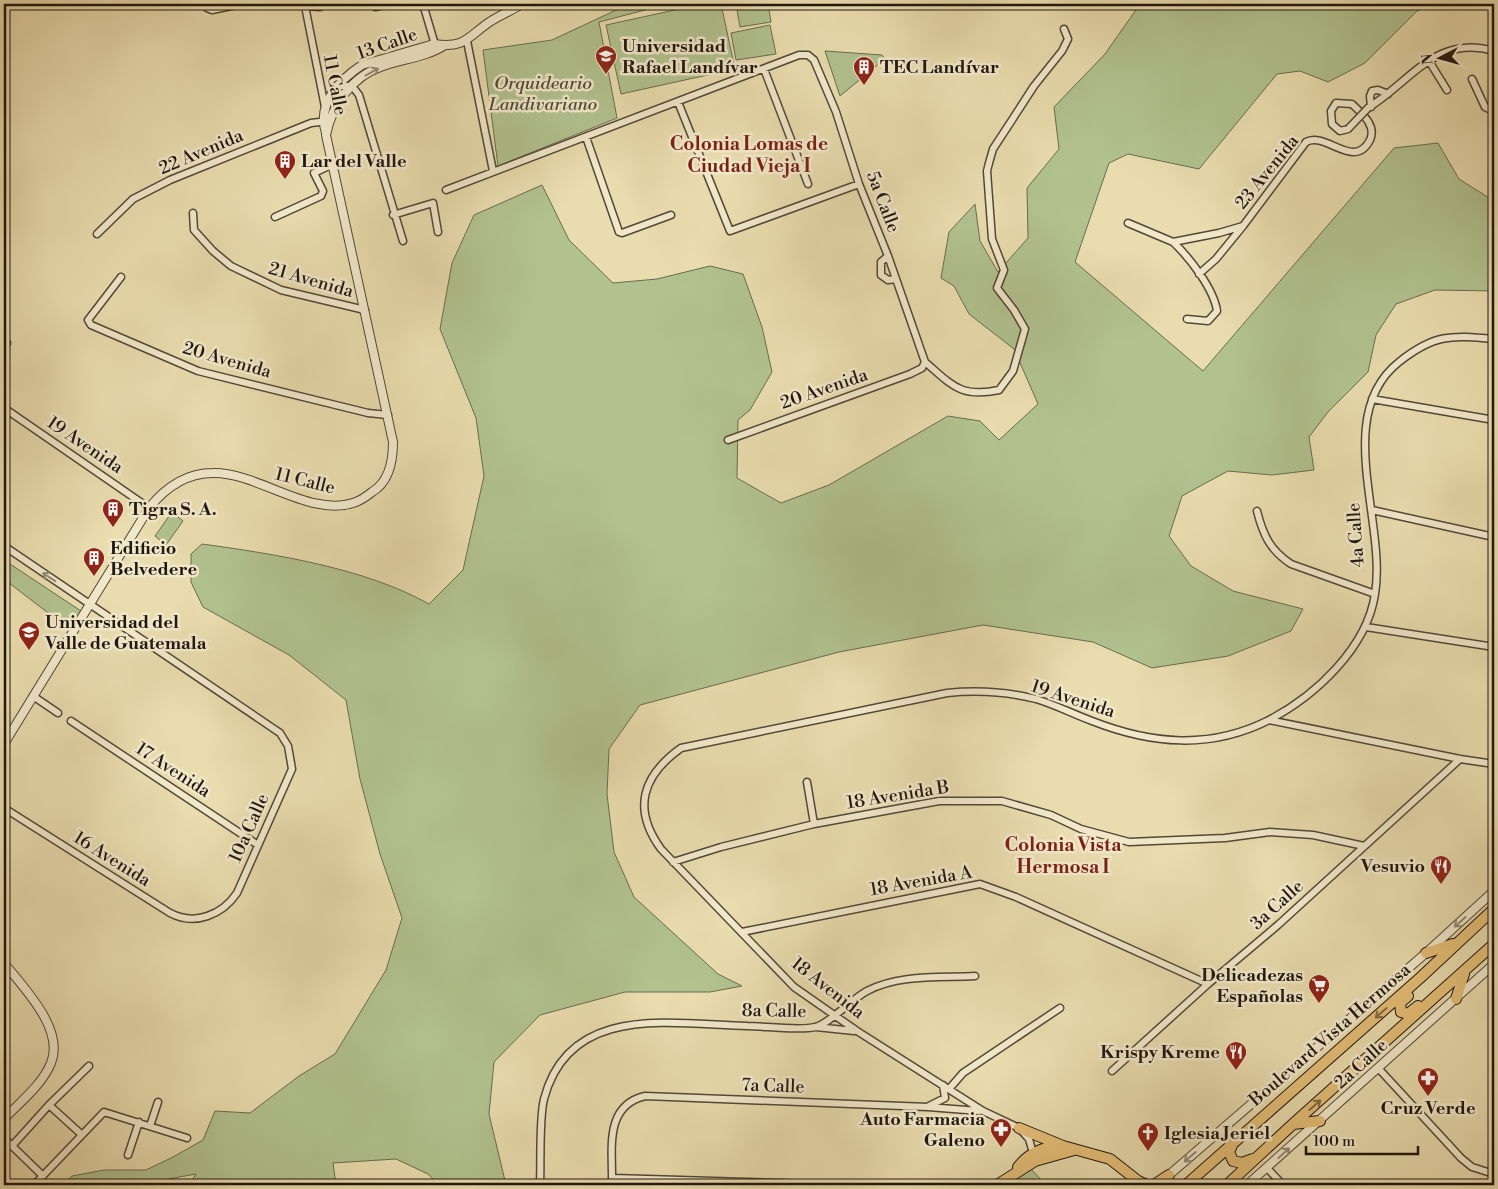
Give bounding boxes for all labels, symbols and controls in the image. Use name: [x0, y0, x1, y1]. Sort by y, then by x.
street label: 13 Calle: [354, 23, 420, 65]
north arrow: [1416, 32, 1466, 82]
place label: Universidad Rafael Landívar: [622, 35, 758, 79]
school or university icon: Universidad Rafael Landívar: [594, 44, 618, 75]
street label: 11 Calle: [318, 53, 352, 117]
text: N: [1419, 53, 1438, 66]
building icon: TEC Landívar: [852, 55, 876, 86]
place label: TEC Landívar: [880, 56, 999, 79]
one-way arrow: [364, 66, 378, 76]
park label: Orquideario Landivariano: [488, 72, 597, 116]
street label: 22 Avenida: [155, 124, 247, 180]
street label: 23 Avenida: [1230, 129, 1305, 214]
district label: Colonia Lomas de Ciudad Vieja I: [670, 132, 828, 178]
building icon: Lar del Valle: [273, 149, 297, 180]
place label: Lar del Valle: [301, 150, 407, 173]
street label: 5a Calle: [861, 168, 905, 236]
street label: 21 Avenida: [266, 257, 357, 303]
street label: 20 Avenida: [180, 336, 275, 384]
street label: 20 Avenida: [777, 363, 872, 415]
street label: 19 Avenida: [43, 411, 128, 479]
street label: 11 Calle: [273, 462, 337, 500]
building icon: Tigra S. A.: [101, 497, 125, 528]
place label: Tigra S. A.: [129, 498, 217, 521]
street label: 4a Calle: [1342, 502, 1370, 568]
place label: Edificio Belvedere: [110, 537, 197, 581]
building icon: Edificio Belvedere: [82, 546, 106, 577]
one-way arrow: [42, 572, 56, 582]
place label: Universidad del Valle de Guatemala: [44, 611, 207, 655]
school or university icon: Universidad del Valle de Guatemala: [17, 620, 41, 651]
street label: 19 Avenida: [1028, 675, 1119, 724]
street label: 17 Avenida: [131, 737, 216, 803]
street label: 18 Avenida B: [845, 776, 951, 814]
street label: 10a Calle: [224, 790, 274, 866]
street label: 16 Avenida: [69, 826, 156, 892]
district label: Colonia Vista Hermosa I: [1004, 833, 1122, 879]
restaurant icon: Vesuvio: [1429, 854, 1453, 885]
place label: Vesuvio: [1360, 855, 1425, 878]
street label: 18 Avenida A: [868, 861, 975, 901]
street label: 3a Calle: [1246, 875, 1308, 935]
one-way arrow: [1453, 916, 1466, 928]
street label: 18 Avenida: [786, 952, 870, 1025]
street label: Boulevard Vista Hermosa: [1244, 958, 1416, 1112]
place label: Delicadezas Españolas: [1201, 964, 1303, 1008]
supermarket icon: Delicadezas Españolas: [1307, 973, 1331, 1004]
street label: 8a Calle: [741, 999, 807, 1023]
one-way arrow: [1374, 1007, 1387, 1018]
street label: 2a Calle: [1329, 1034, 1393, 1094]
restaurant icon: Krispy Kreme: [1224, 1040, 1248, 1071]
place label: Krispy Kreme: [1100, 1041, 1220, 1064]
pharmacy icon: Cruz Verde: [1416, 1066, 1440, 1097]
street label: 7a Calle: [741, 1073, 805, 1099]
place label: Cruz Verde: [1380, 1097, 1476, 1120]
one-way arrow: [1308, 1099, 1321, 1110]
place label: Auto Farmacia Galeno: [859, 1108, 985, 1152]
pharmacy icon: Auto Farmacia Galeno: [989, 1117, 1013, 1148]
church icon: Iglesia Jeriel: [1136, 1121, 1160, 1152]
place label: Iglesia Jeriel: [1164, 1122, 1270, 1145]
scale bar: [1306, 1124, 1418, 1156]
text: 100 m: [1313, 1132, 1355, 1151]
one-way arrow: [1277, 1147, 1290, 1159]
one-way arrow: [1183, 1151, 1196, 1162]

